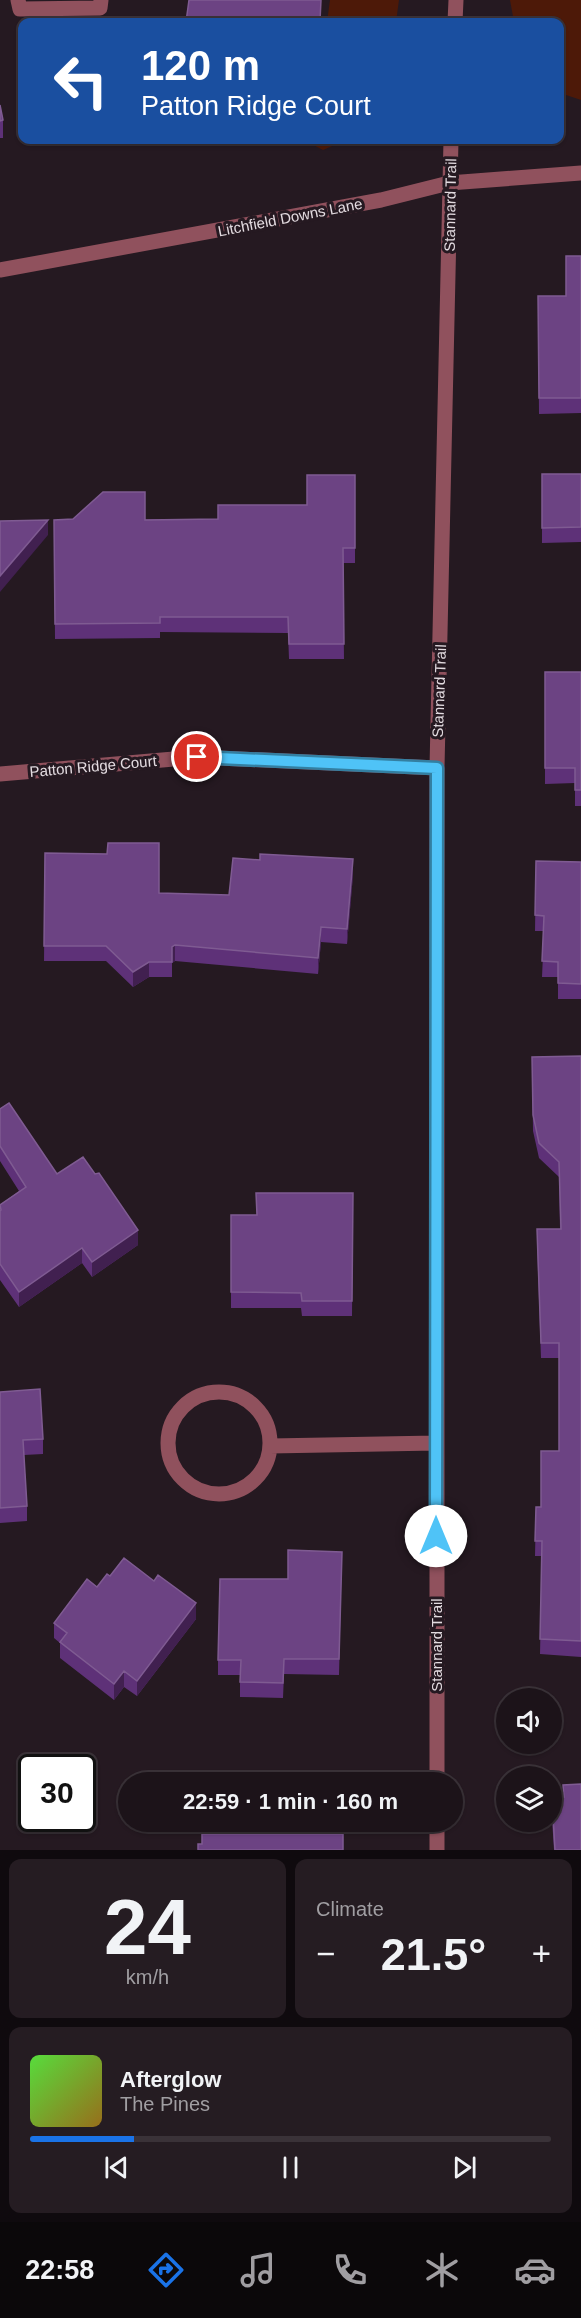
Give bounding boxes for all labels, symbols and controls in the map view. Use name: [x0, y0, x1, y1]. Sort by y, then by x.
icon: left: [42, 42, 120, 120]
text: 120 m: [141, 42, 260, 89]
text: Patton Ridge Court: [141, 91, 371, 121]
street label: Stannard Trail: [441, 158, 459, 252]
street label: Litchfield Downs Lane: [216, 195, 364, 239]
street label: Stannard Trail: [429, 644, 449, 738]
pin: [171, 731, 222, 782]
icon: arrive: [180, 740, 213, 773]
street label: Patton Ridge Court: [29, 752, 158, 780]
position arrow: [404, 1504, 468, 1568]
street label: Stannard Trail: [428, 1598, 445, 1692]
map controls: [496, 1688, 562, 1832]
button: sound: [496, 1688, 562, 1754]
speed limit sign: 30: [18, 1754, 96, 1832]
button: layers: [496, 1766, 562, 1832]
text: 22:59 · 1 min · 160 m: [183, 1789, 398, 1814]
text: 24: [104, 1883, 191, 1971]
text: Climate: [316, 1898, 384, 1920]
text: 21.5°: [381, 1929, 486, 1980]
text: −: [316, 1935, 335, 1972]
text: +: [532, 1935, 551, 1972]
text: km/h: [126, 1966, 169, 1988]
text: Afterglow: [120, 2067, 221, 2092]
text: The Pines: [120, 2093, 210, 2115]
icon: previous: [100, 2151, 133, 2184]
icon: pause: [274, 2151, 307, 2184]
icon: next: [448, 2151, 481, 2184]
icon: directions: [145, 2249, 187, 2291]
icon: music: [237, 2249, 279, 2291]
icon: phone: [329, 2249, 371, 2291]
icon: climate: [421, 2249, 463, 2291]
icon: car: [514, 2249, 556, 2291]
text: 22:58: [25, 2255, 94, 2285]

